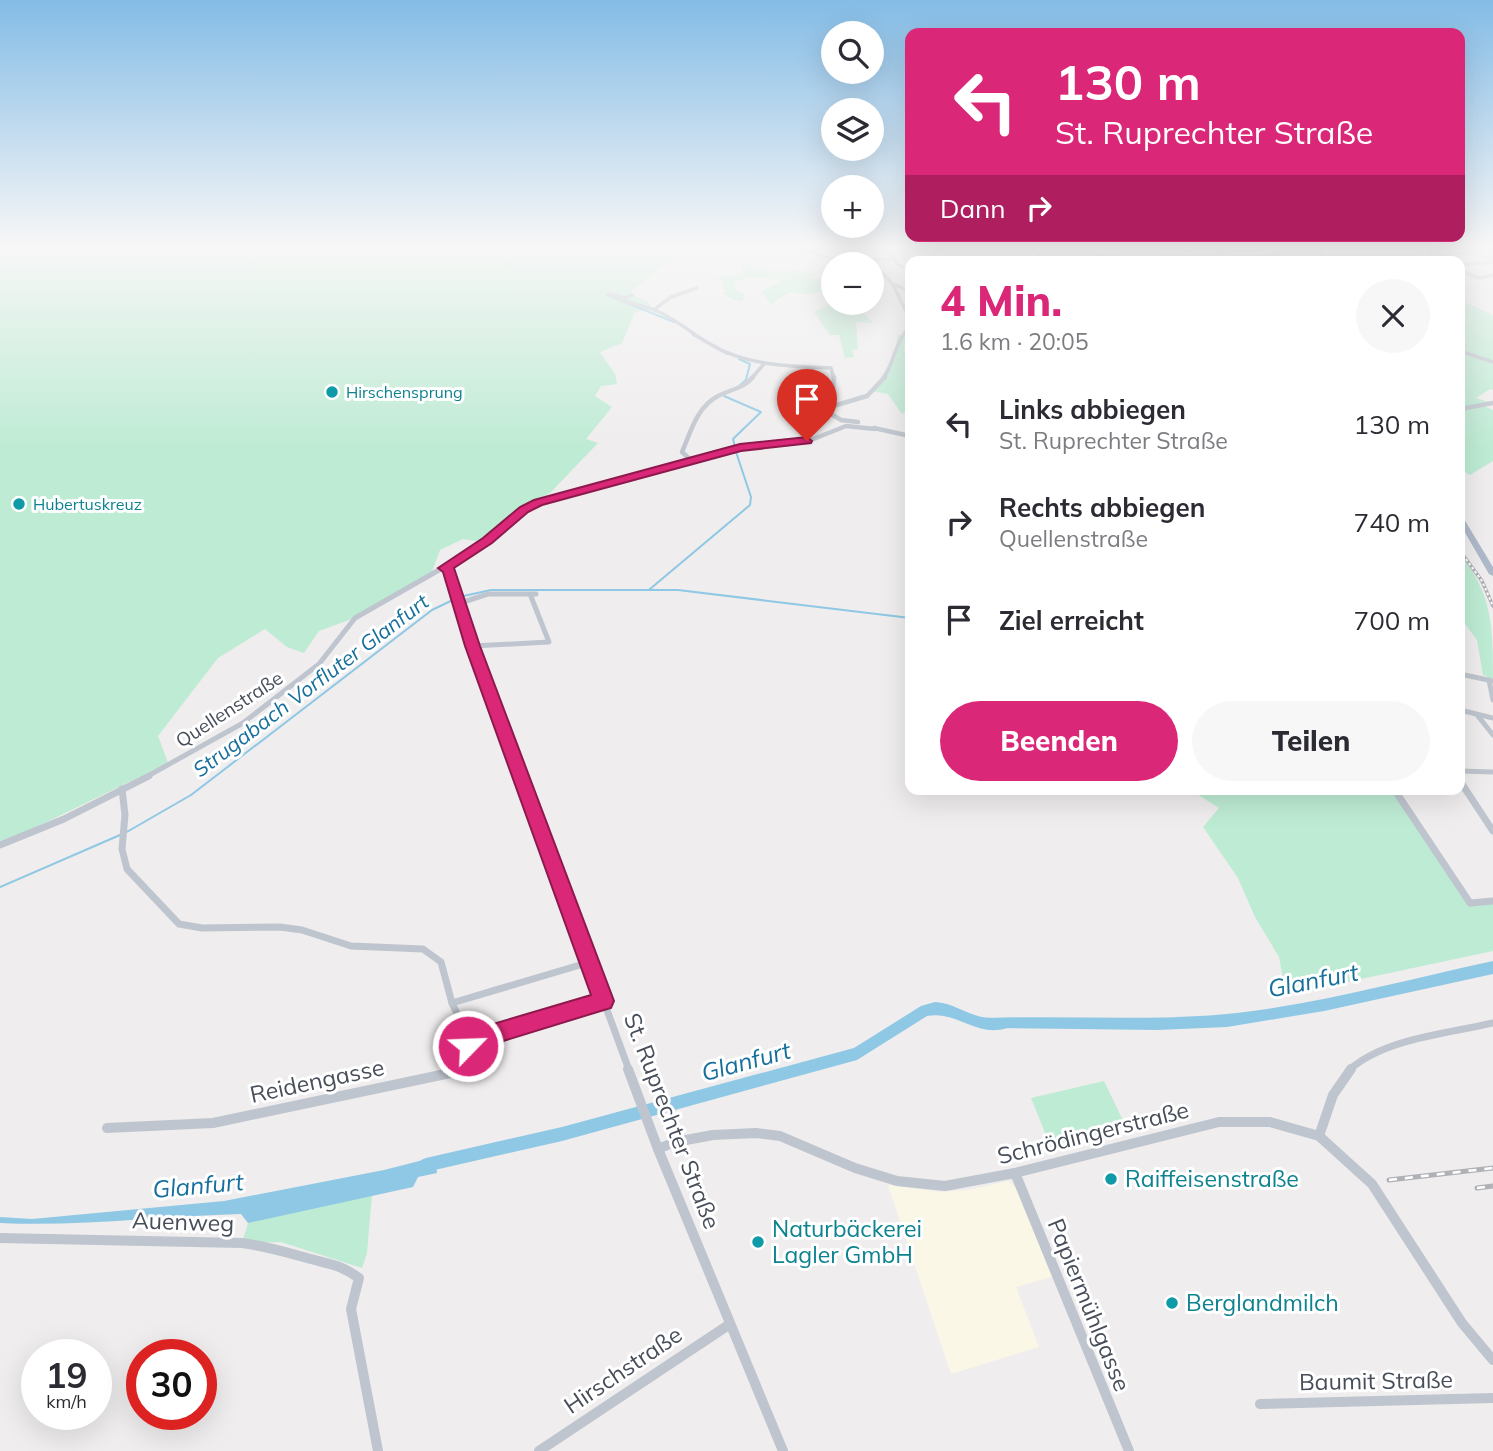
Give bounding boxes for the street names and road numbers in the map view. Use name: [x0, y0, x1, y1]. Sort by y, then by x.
street label: Quellenstraße: [171, 665, 287, 753]
street label: St. Ruprechter Straße: [618, 1009, 727, 1233]
street label: Reidengasse: [247, 1052, 387, 1109]
street label: Schrödingerstraße: [994, 1095, 1192, 1170]
street label: Auenweg: [131, 1205, 235, 1238]
street label: Papiermühlgasse: [1042, 1214, 1137, 1395]
street label: Hirschstraße: [558, 1320, 687, 1420]
street label: Baumit Straße: [1299, 1365, 1453, 1396]

